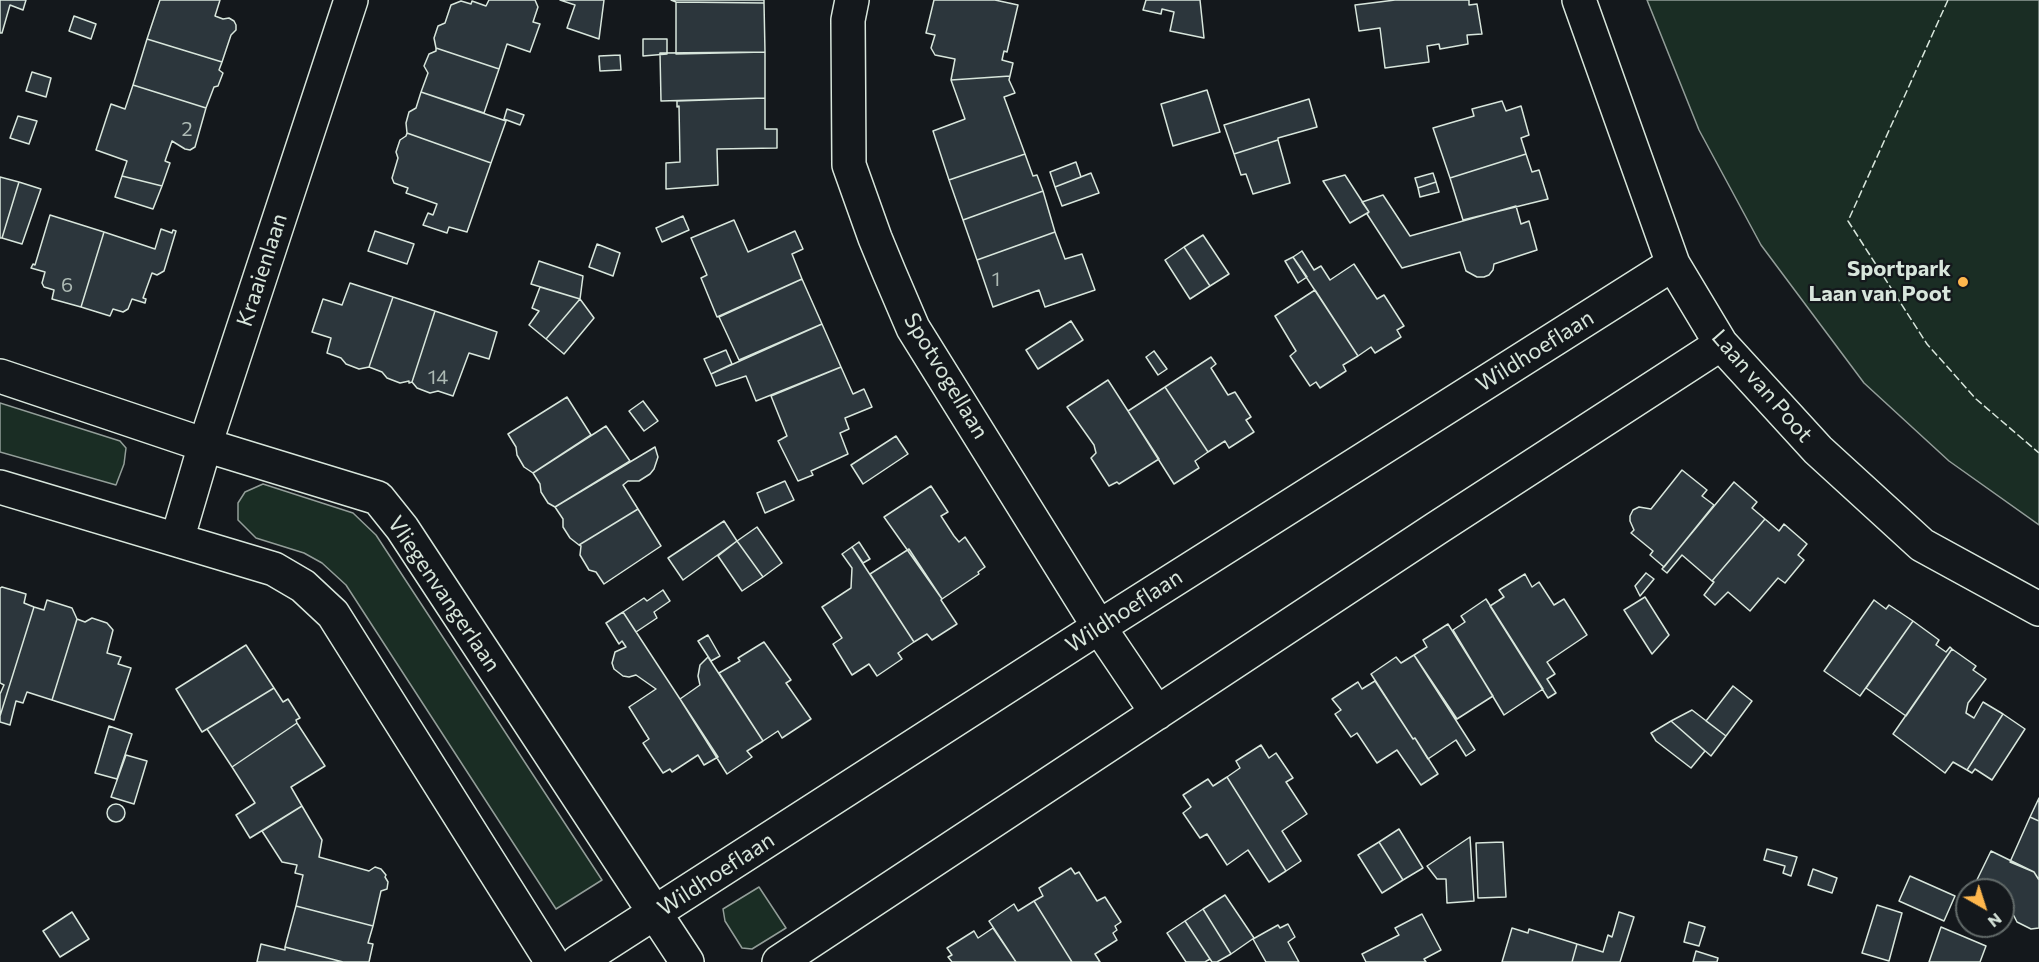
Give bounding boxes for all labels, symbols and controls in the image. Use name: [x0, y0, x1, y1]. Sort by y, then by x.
house number: 2: [181, 117, 193, 141]
street label: Kraaienlaan: [231, 210, 293, 330]
place label: Sportpark Laan van Poot: [1808, 256, 1951, 308]
house number: 1: [992, 267, 1000, 291]
house number: 6: [61, 273, 73, 297]
marker: Sportpark Laan van Poot: [1956, 275, 1970, 289]
street label: Wildhoeflaan: [1471, 304, 1599, 398]
street label: Spotvogellaan: [898, 308, 994, 444]
street label: Laan van Poot: [1706, 324, 1818, 448]
house number: 14: [428, 365, 448, 389]
street label: Vliegenvangerlaan: [382, 511, 506, 677]
street label: Wildhoeflaan: [1061, 564, 1187, 658]
street label: Wildhoeflaan: [653, 827, 779, 921]
north arrow: [1955, 878, 2015, 938]
text: N: [1985, 910, 2006, 932]

